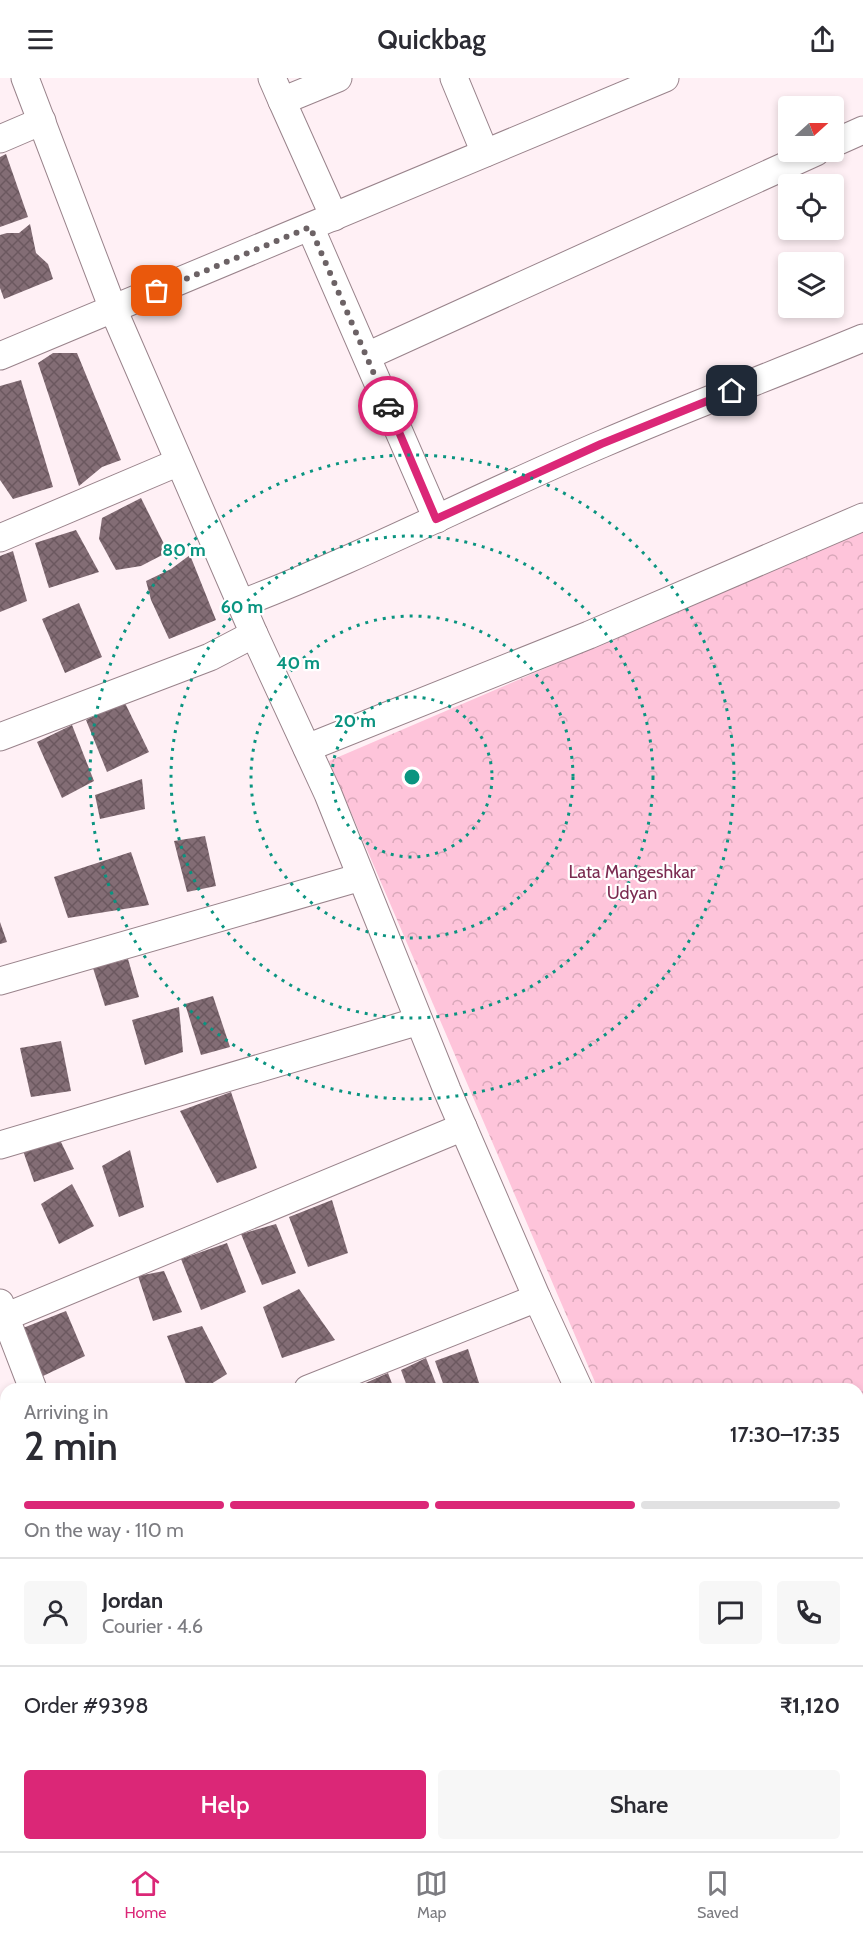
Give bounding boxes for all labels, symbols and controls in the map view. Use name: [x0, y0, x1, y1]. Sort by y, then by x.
icon: menu: [24, 23, 57, 56]
text: Quickbag: [377, 23, 486, 56]
icon: share: [806, 23, 839, 56]
north arrow: [778, 96, 844, 162]
map controls: [778, 96, 844, 318]
button: locate: [778, 174, 844, 240]
button: layers: [778, 252, 844, 318]
pin: [131, 265, 182, 316]
icon: bag: [140, 274, 173, 307]
pin: [706, 365, 757, 416]
icon: home: [715, 374, 748, 407]
courier: [358, 376, 418, 436]
icon: car: [372, 390, 405, 423]
text: 80 m: [162, 539, 206, 561]
text: 60 m: [221, 596, 263, 618]
text: 40 m: [276, 652, 320, 674]
text: 20 m: [334, 710, 376, 732]
centre of rings: [402, 767, 422, 787]
park label: Lata Mangeshkar Udyan: [568, 861, 696, 904]
text: Arriving in: [24, 1400, 108, 1424]
text: 17:30–17:35: [730, 1421, 840, 1448]
text: 2 min: [24, 1422, 118, 1470]
text: On the way · 110 m: [24, 1518, 184, 1542]
button: person: [24, 1581, 87, 1644]
button: chat: [699, 1581, 762, 1644]
button: phone: [777, 1581, 840, 1644]
text: Jordan: [102, 1587, 163, 1614]
text: Courier · 4.6: [102, 1614, 203, 1638]
text: Order #9398: [24, 1692, 149, 1719]
text: ₹1,120: [780, 1692, 840, 1719]
button: Help: [24, 1770, 426, 1839]
button: Share: [438, 1770, 840, 1839]
tab: Home: [124, 1867, 167, 1922]
tab: Map: [415, 1867, 448, 1922]
tab: Saved: [697, 1867, 739, 1922]

